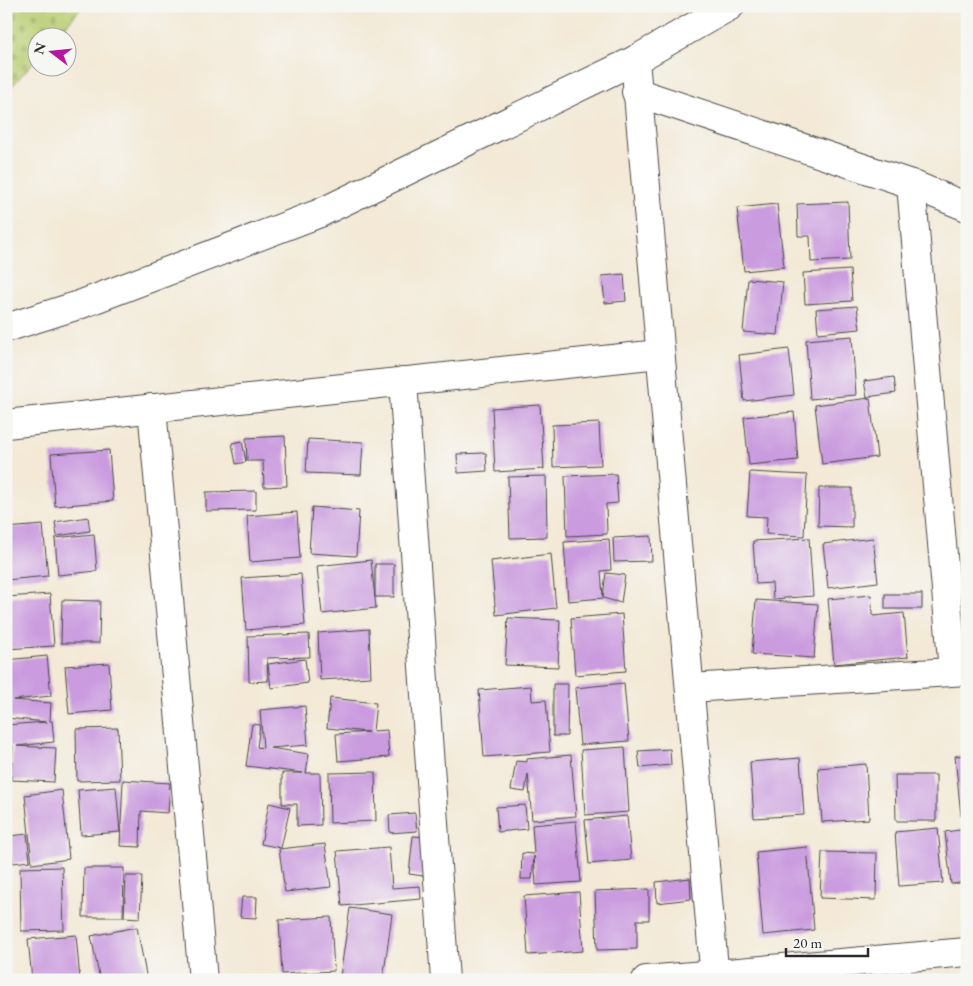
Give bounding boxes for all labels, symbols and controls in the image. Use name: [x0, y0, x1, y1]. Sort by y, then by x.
north arrow: [28, 28, 78, 78]
text: N: [29, 40, 50, 56]
scale bar: [786, 926, 868, 958]
text: 20 m: [793, 933, 822, 952]

